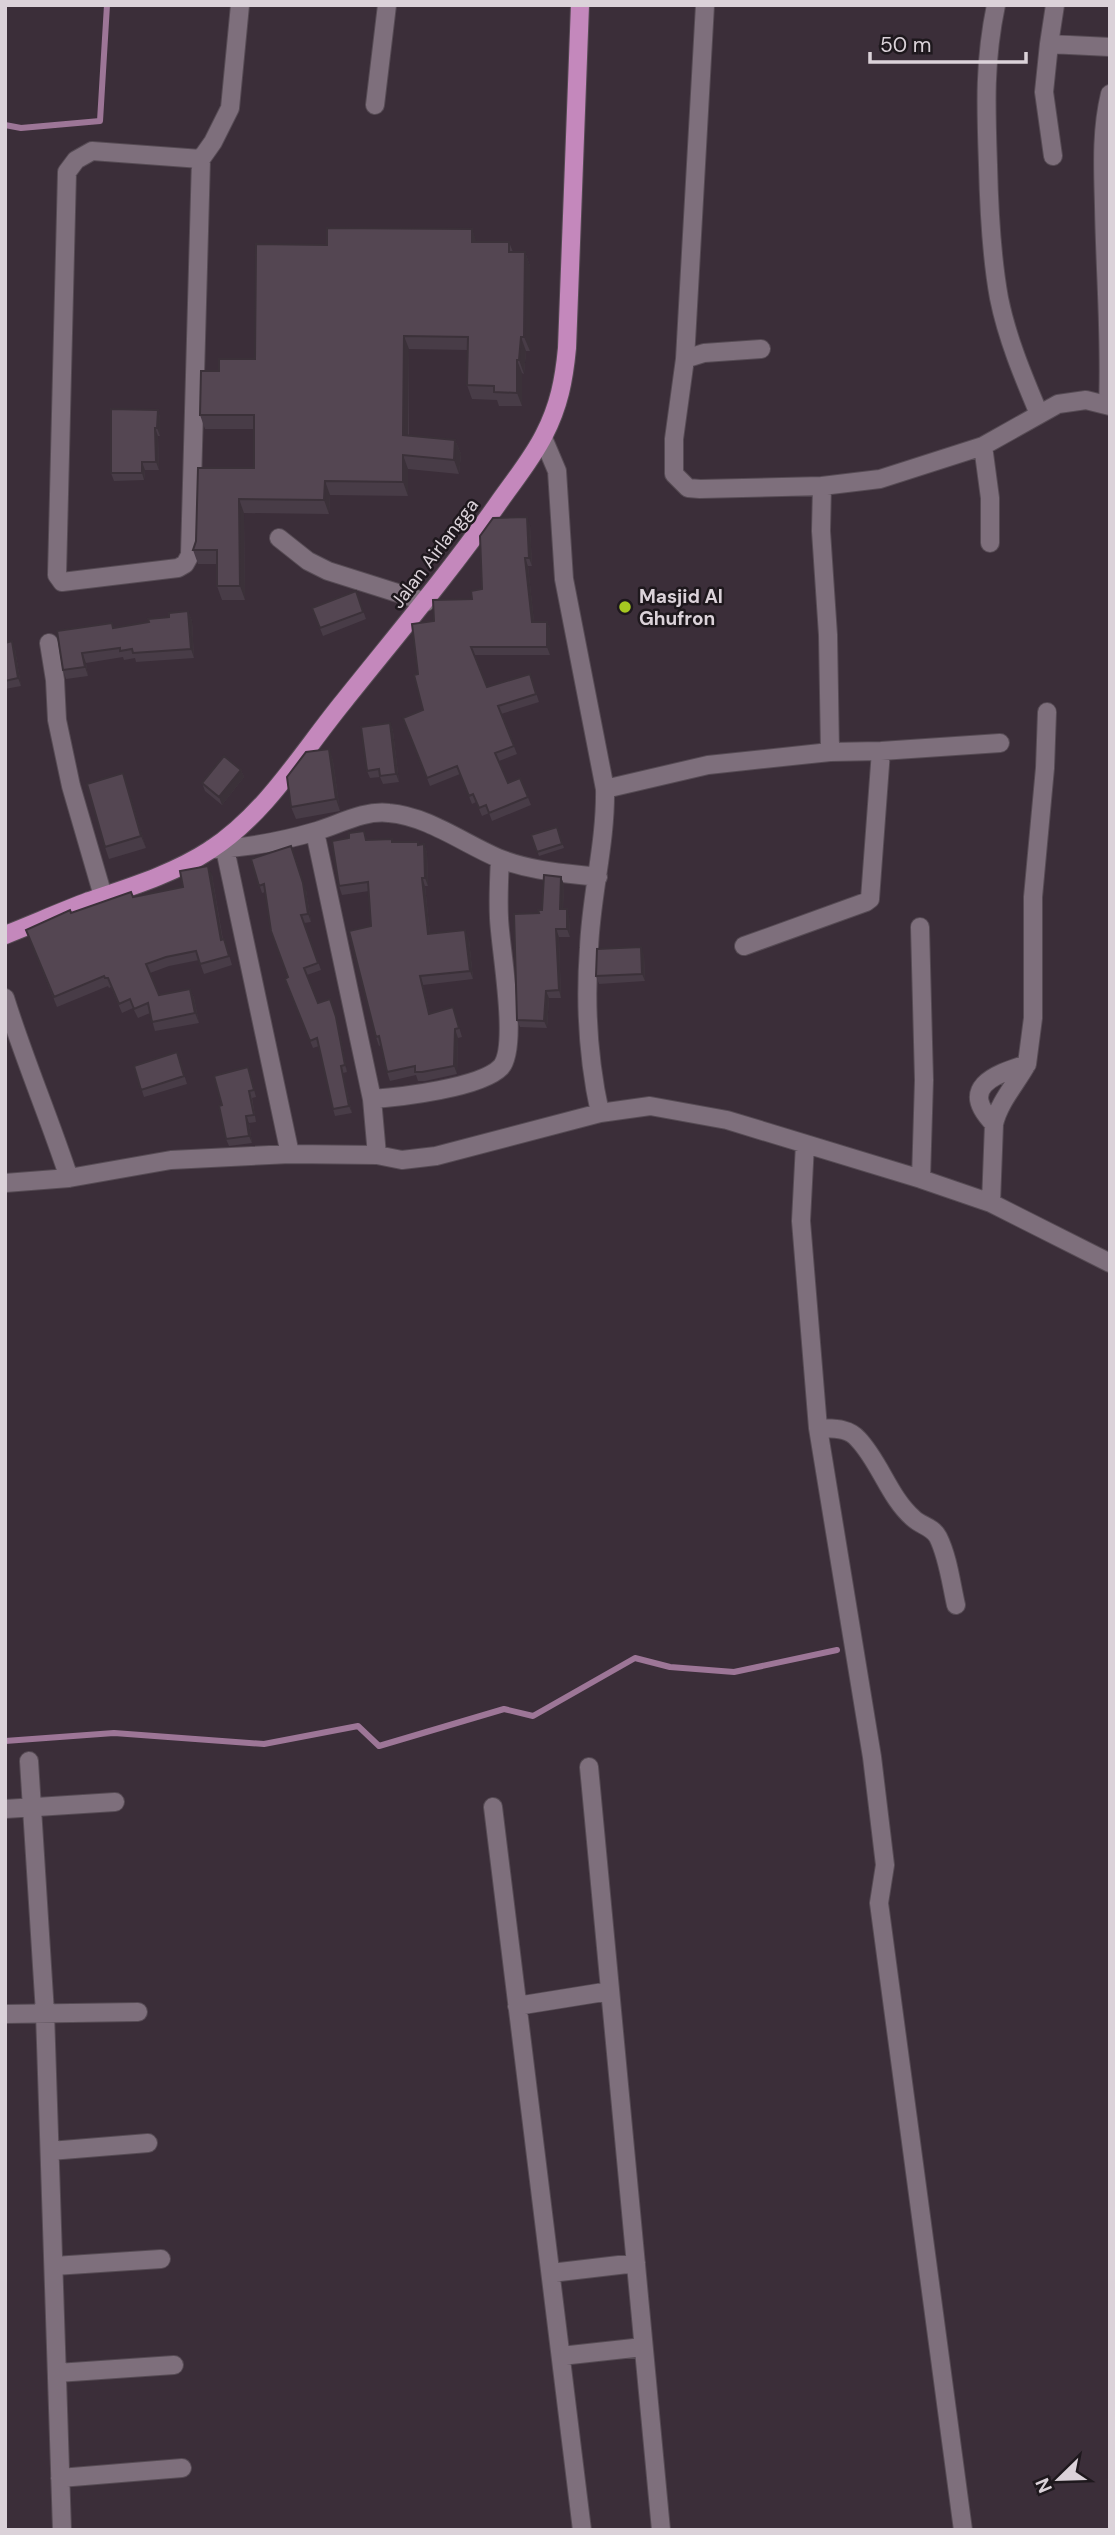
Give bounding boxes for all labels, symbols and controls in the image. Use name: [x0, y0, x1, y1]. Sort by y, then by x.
scale bar: [870, 21, 1026, 65]
text: 50 m: [880, 31, 931, 59]
street label: Jalan Airlangga: [385, 493, 484, 613]
place label: Masjid Al Ghufron: [639, 584, 723, 631]
marker: Masjid Al Ghufron: [617, 599, 633, 615]
north arrow: [1024, 2444, 1094, 2514]
text: N: [1030, 2474, 1058, 2497]

